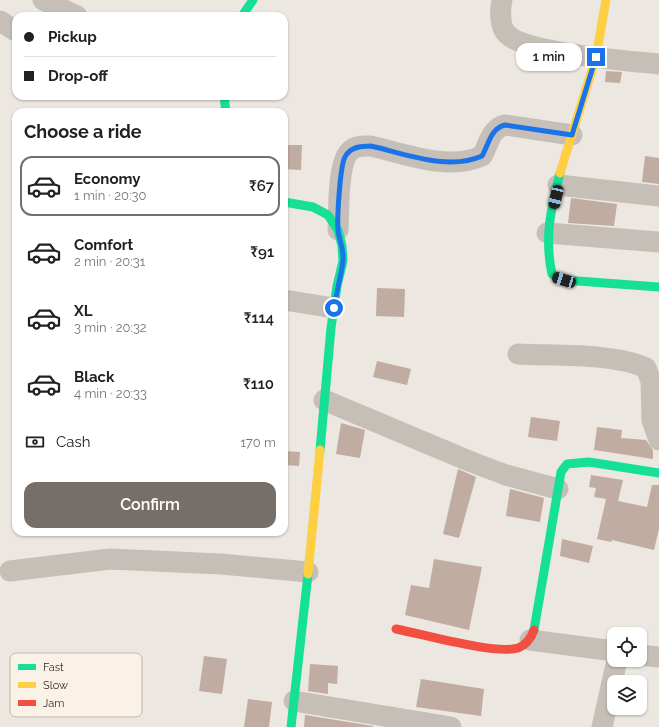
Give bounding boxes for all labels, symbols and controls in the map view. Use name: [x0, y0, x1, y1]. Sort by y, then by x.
text: Pickup: [48, 28, 97, 46]
callout: 1 min: [516, 43, 582, 71]
route end: [587, 48, 605, 66]
text: 1 min: [533, 49, 565, 64]
text: Drop-off: [48, 67, 108, 85]
text: Choose a ride: [24, 121, 142, 142]
icon: car: [26, 168, 62, 204]
text: Economy: [74, 170, 141, 188]
text: ₹67: [249, 177, 274, 195]
car: [547, 184, 565, 210]
text: 1 min · 20:30: [74, 188, 146, 203]
icon: car: [26, 234, 62, 270]
text: Comfort: [74, 236, 133, 254]
text: ₹91: [250, 243, 274, 261]
text: 2 min · 20:31: [74, 254, 145, 269]
car: [551, 271, 577, 289]
route start: [325, 299, 343, 317]
icon: car: [26, 300, 62, 336]
text: XL: [74, 302, 92, 320]
text: ₹114: [244, 309, 274, 327]
text: 3 min · 20:32: [74, 320, 147, 335]
icon: car: [26, 366, 62, 402]
text: Black: [74, 368, 114, 386]
text: ₹110: [243, 375, 274, 393]
text: 4 min · 20:33: [74, 386, 147, 401]
icon: cash: [24, 431, 46, 453]
text: Cash: [56, 433, 90, 451]
text: 170 m: [240, 435, 276, 450]
button: Confirm: [24, 482, 276, 528]
map controls: [607, 627, 647, 715]
button: locate: [607, 627, 647, 667]
legend: [10, 653, 142, 717]
text: Fast: [43, 661, 64, 674]
button: layers: [607, 675, 647, 715]
text: Slow: [43, 679, 68, 692]
text: Jam: [43, 697, 64, 710]

